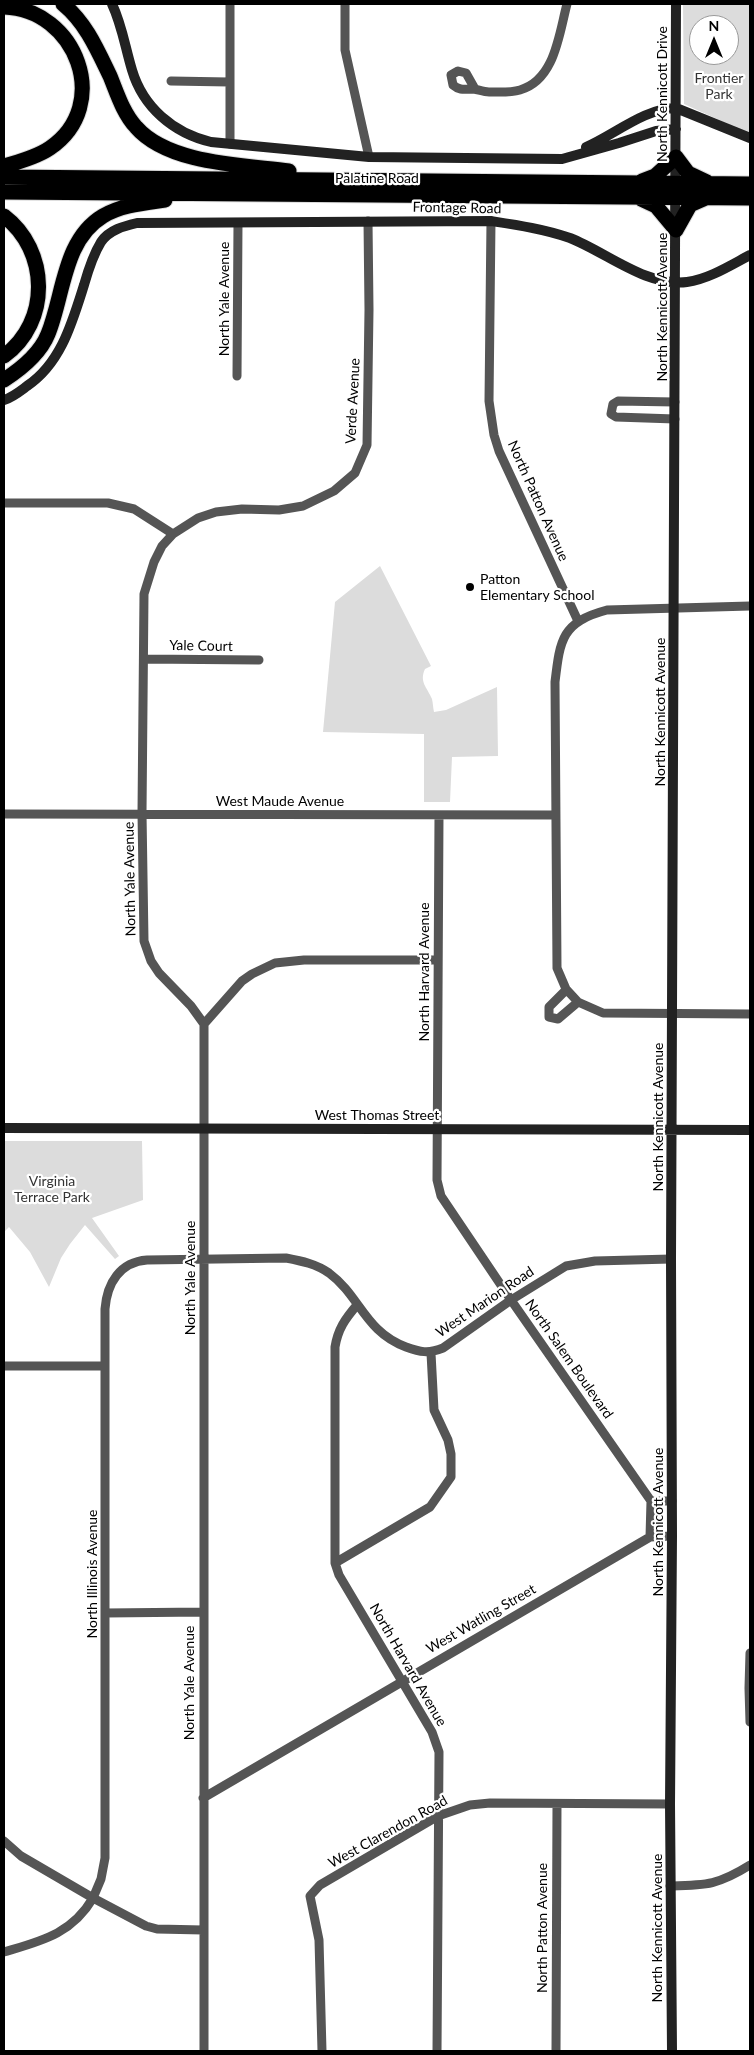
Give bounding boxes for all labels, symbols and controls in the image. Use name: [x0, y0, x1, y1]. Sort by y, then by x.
north arrow: [689, 15, 739, 65]
text: N: [709, 17, 719, 34]
street label: North Kennicott Drive: [654, 26, 670, 162]
park label: Frontier Park: [695, 70, 743, 102]
street label: Palatine Road: [335, 170, 419, 186]
street label: Frontage Road: [412, 199, 502, 217]
street label: North Kennicott Avenue: [654, 233, 670, 381]
street label: North Yale Avenue: [216, 242, 232, 356]
street label: Verde Avenue: [342, 358, 364, 444]
street label: North Patton Avenue: [504, 438, 572, 564]
place label: Patton Elementary School: [480, 571, 594, 604]
marker: Patton Elementary School: [464, 581, 476, 593]
street label: Yale Court: [169, 637, 233, 655]
street label: North Kennicott Avenue: [652, 638, 668, 786]
street label: West Maude Avenue: [216, 793, 344, 809]
street label: North Yale Avenue: [121, 822, 139, 936]
street label: North Harvard Avenue: [416, 902, 432, 1042]
street label: North Kennicott Avenue: [650, 1043, 666, 1191]
street label: West Thomas Street: [315, 1107, 439, 1123]
park label: Virginia Terrace Park: [14, 1173, 90, 1206]
street label: North Yale Avenue: [182, 1221, 198, 1335]
street label: West Marion Road: [433, 1263, 537, 1341]
street label: North Salem Boulevard: [521, 1296, 617, 1422]
street label: North Kennicott Avenue: [650, 1448, 666, 1596]
street label: North Illinois Avenue: [84, 1510, 100, 1638]
street label: West Watling Street: [423, 1581, 539, 1657]
street label: North Harvard Avenue: [366, 1601, 450, 1729]
street label: North Yale Avenue: [181, 1626, 197, 1740]
street label: West Clarendon Road: [325, 1792, 451, 1872]
street label: North Kennicott Avenue: [649, 1854, 665, 2002]
street label: North Patton Avenue: [534, 1863, 550, 1993]

